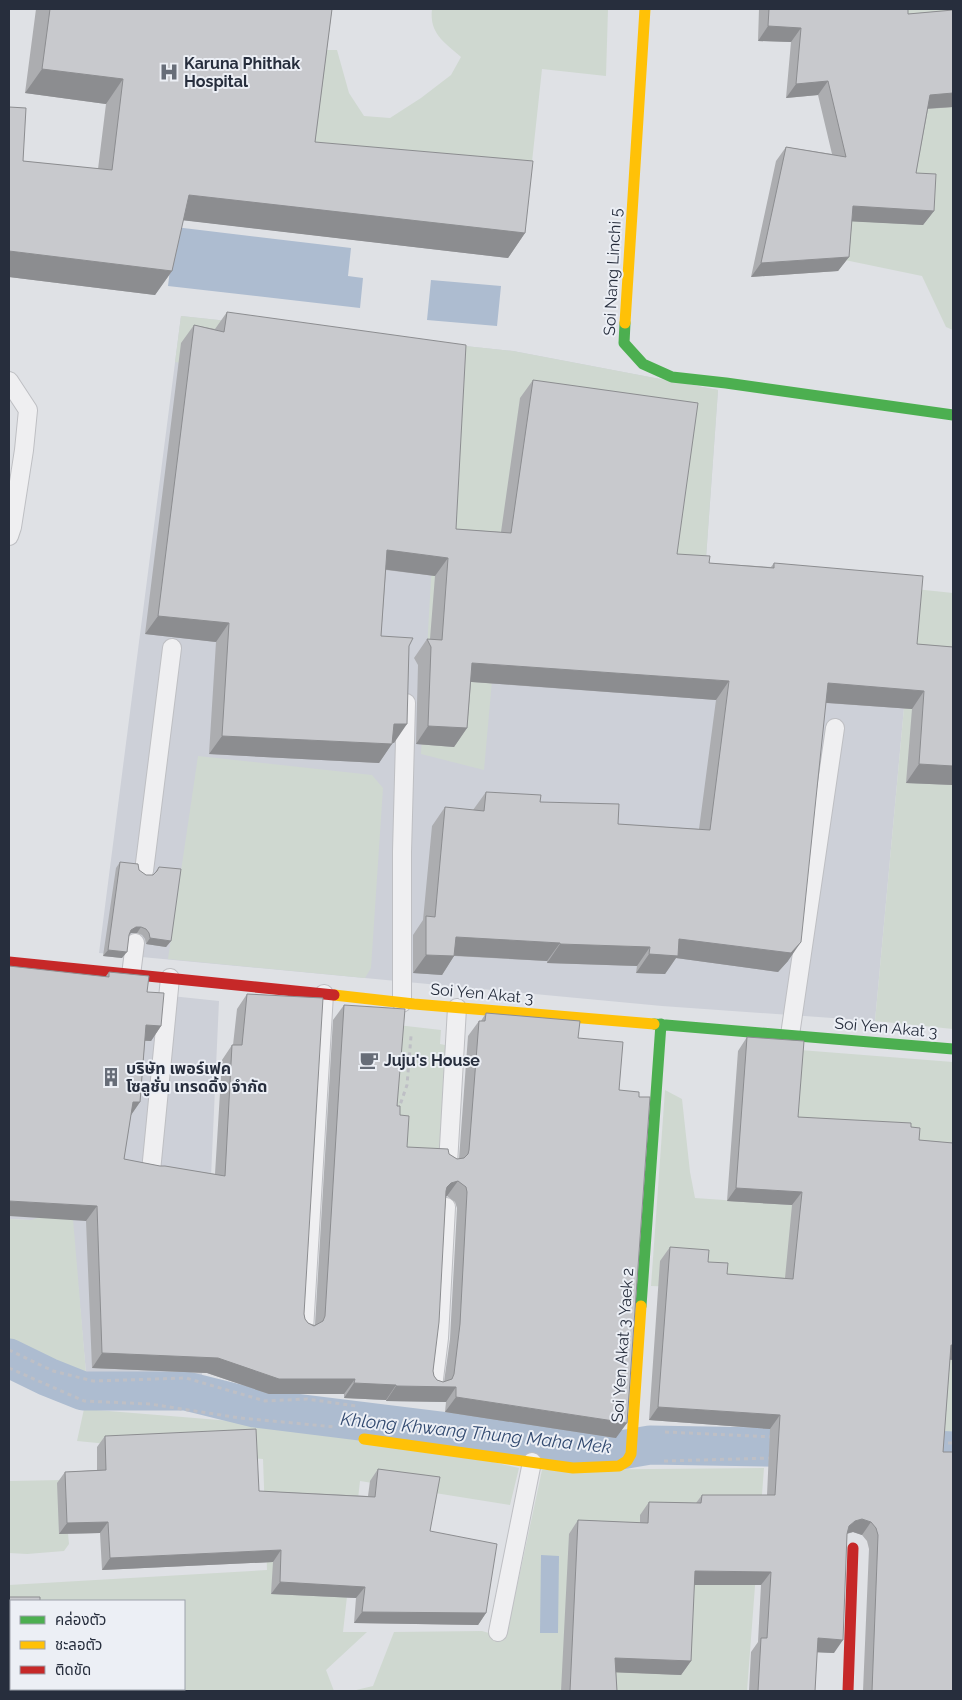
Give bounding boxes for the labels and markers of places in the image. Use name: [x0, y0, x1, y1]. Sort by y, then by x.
place label: Karuna Phithak Hospital: [184, 54, 300, 91]
hospital icon: Karuna Phithak Hospital: [158, 61, 180, 83]
cafe icon: Juju's House: [358, 1049, 380, 1071]
place label: Juju's House: [384, 1051, 480, 1070]
place label: บริษัท เพอร์เฟค โซลูชั่น เทรดดิ้ง จำกัด: [126, 1059, 267, 1097]
building icon: บริษัท เพอร์เฟค โซลูชั่น เทรดดิ้ง จำกัด: [100, 1066, 122, 1088]

